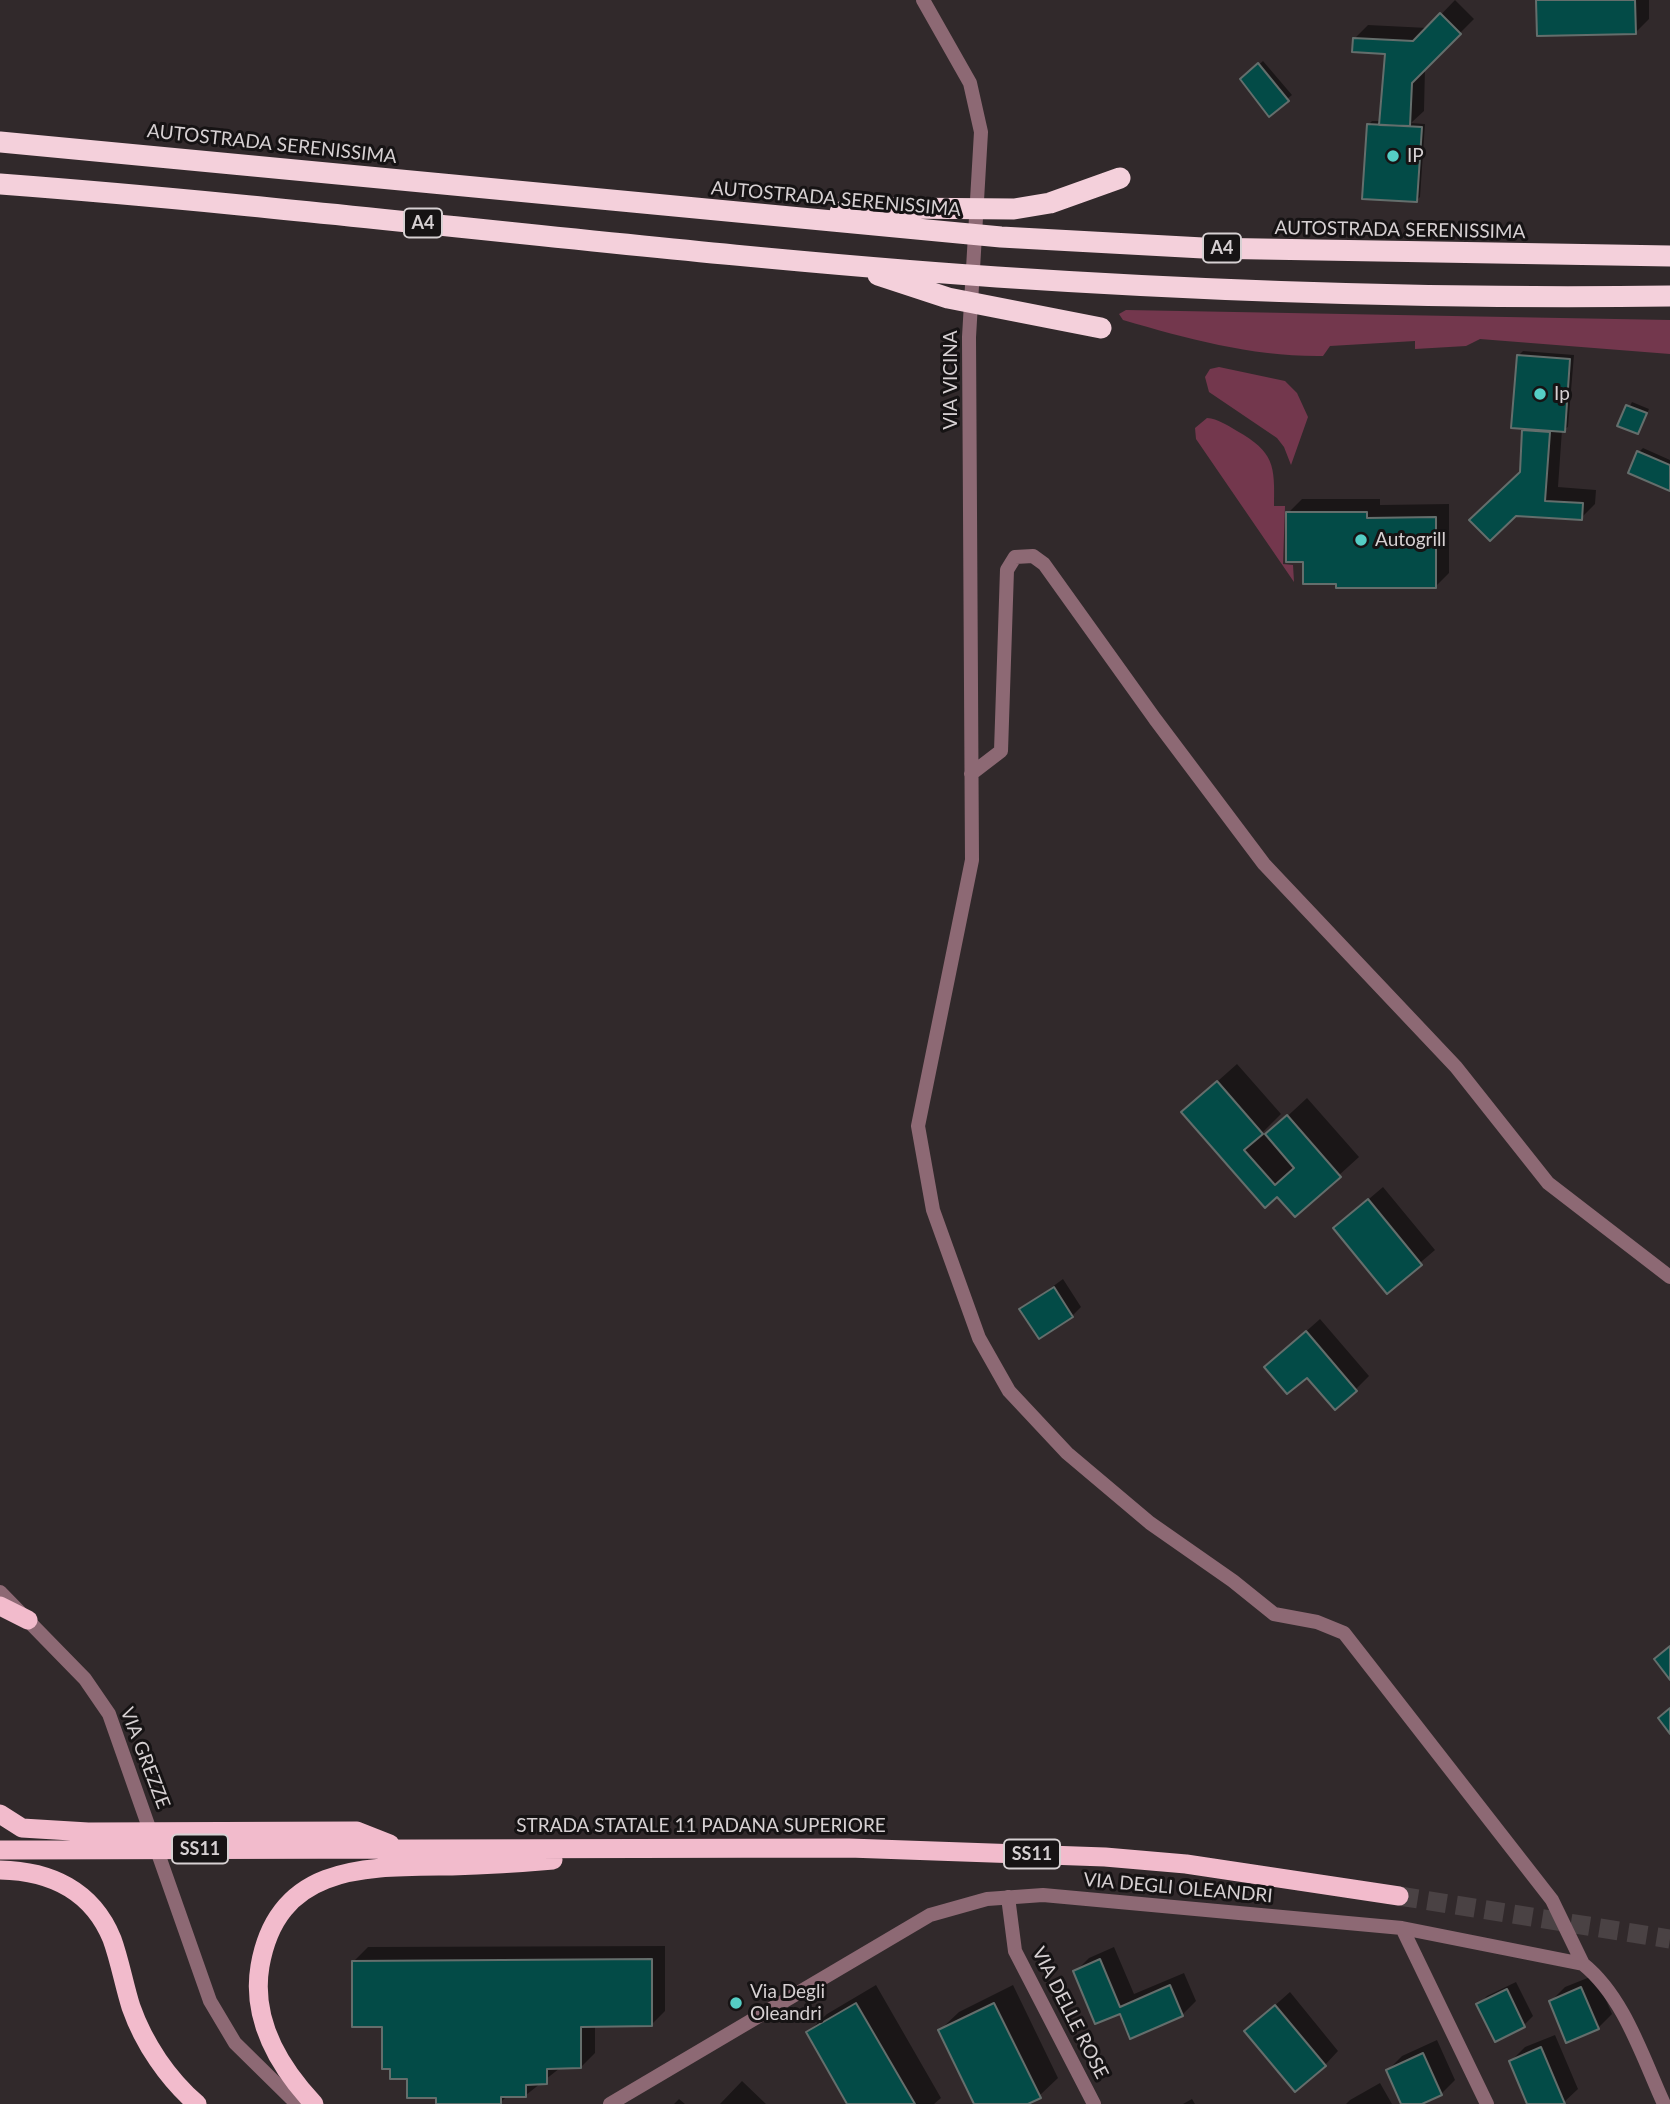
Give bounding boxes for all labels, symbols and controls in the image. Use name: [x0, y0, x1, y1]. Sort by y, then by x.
street label: AUTOSTRADA SERENISSIMA: [146, 120, 398, 168]
place label: IP: [1407, 145, 1424, 167]
marker: IP: [1385, 148, 1401, 164]
street label: AUTOSTRADA SERENISSIMA: [710, 177, 962, 221]
road number: A4: [404, 208, 442, 238]
street label: AUTOSTRADA SERENISSIMA: [1274, 216, 1526, 244]
road number: A4: [1203, 234, 1241, 262]
street label: VIA VICINA: [940, 330, 962, 430]
place label: Ip: [1554, 383, 1570, 405]
marker: Ip: [1532, 386, 1548, 402]
place label: Autogrill: [1375, 529, 1446, 551]
marker: Autogrill: [1353, 532, 1369, 548]
street label: VIA GREZZE: [115, 1704, 175, 1812]
street label: STRADA STATALE 11 PADANA SUPERIORE: [516, 1815, 886, 1837]
road number: SS11: [172, 1835, 228, 1864]
road number: SS11: [1004, 1840, 1060, 1868]
street label: VIA DEGLI OLEANDRI: [1082, 1868, 1274, 1908]
street label: VIA DELLE ROSE: [1027, 1943, 1113, 2083]
place label: Via Degli Oleandri: [750, 1981, 825, 2025]
marker: Via Degli Oleandri: [728, 1995, 744, 2011]

